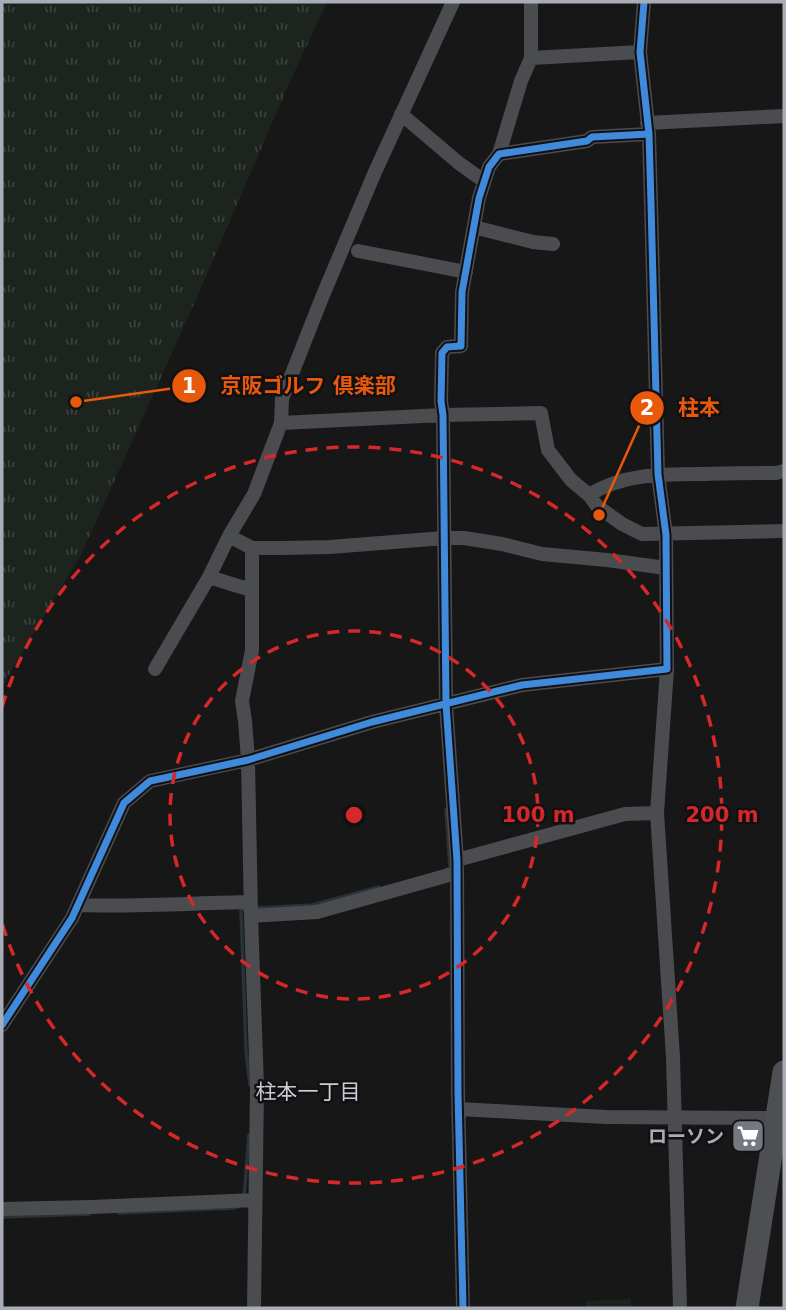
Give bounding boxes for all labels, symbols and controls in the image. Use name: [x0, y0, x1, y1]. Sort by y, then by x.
callout: 京阪ゴルフ 倶楽部: [172, 365, 410, 407]
text: 1: [182, 374, 196, 398]
text: 京阪ゴルフ 倶楽部: [220, 374, 396, 398]
callout: 柱本: [629, 387, 734, 429]
text: 2: [640, 396, 654, 420]
text: 柱本: [678, 396, 720, 420]
centre of rings: [342, 803, 366, 827]
text: 100 m: [501, 803, 575, 827]
text: 200 m: [685, 803, 759, 827]
district label: 柱本一丁目: [256, 1080, 361, 1104]
supermarket icon: ローソン: [729, 1117, 767, 1155]
place label: ローソン: [648, 1125, 724, 1147]

